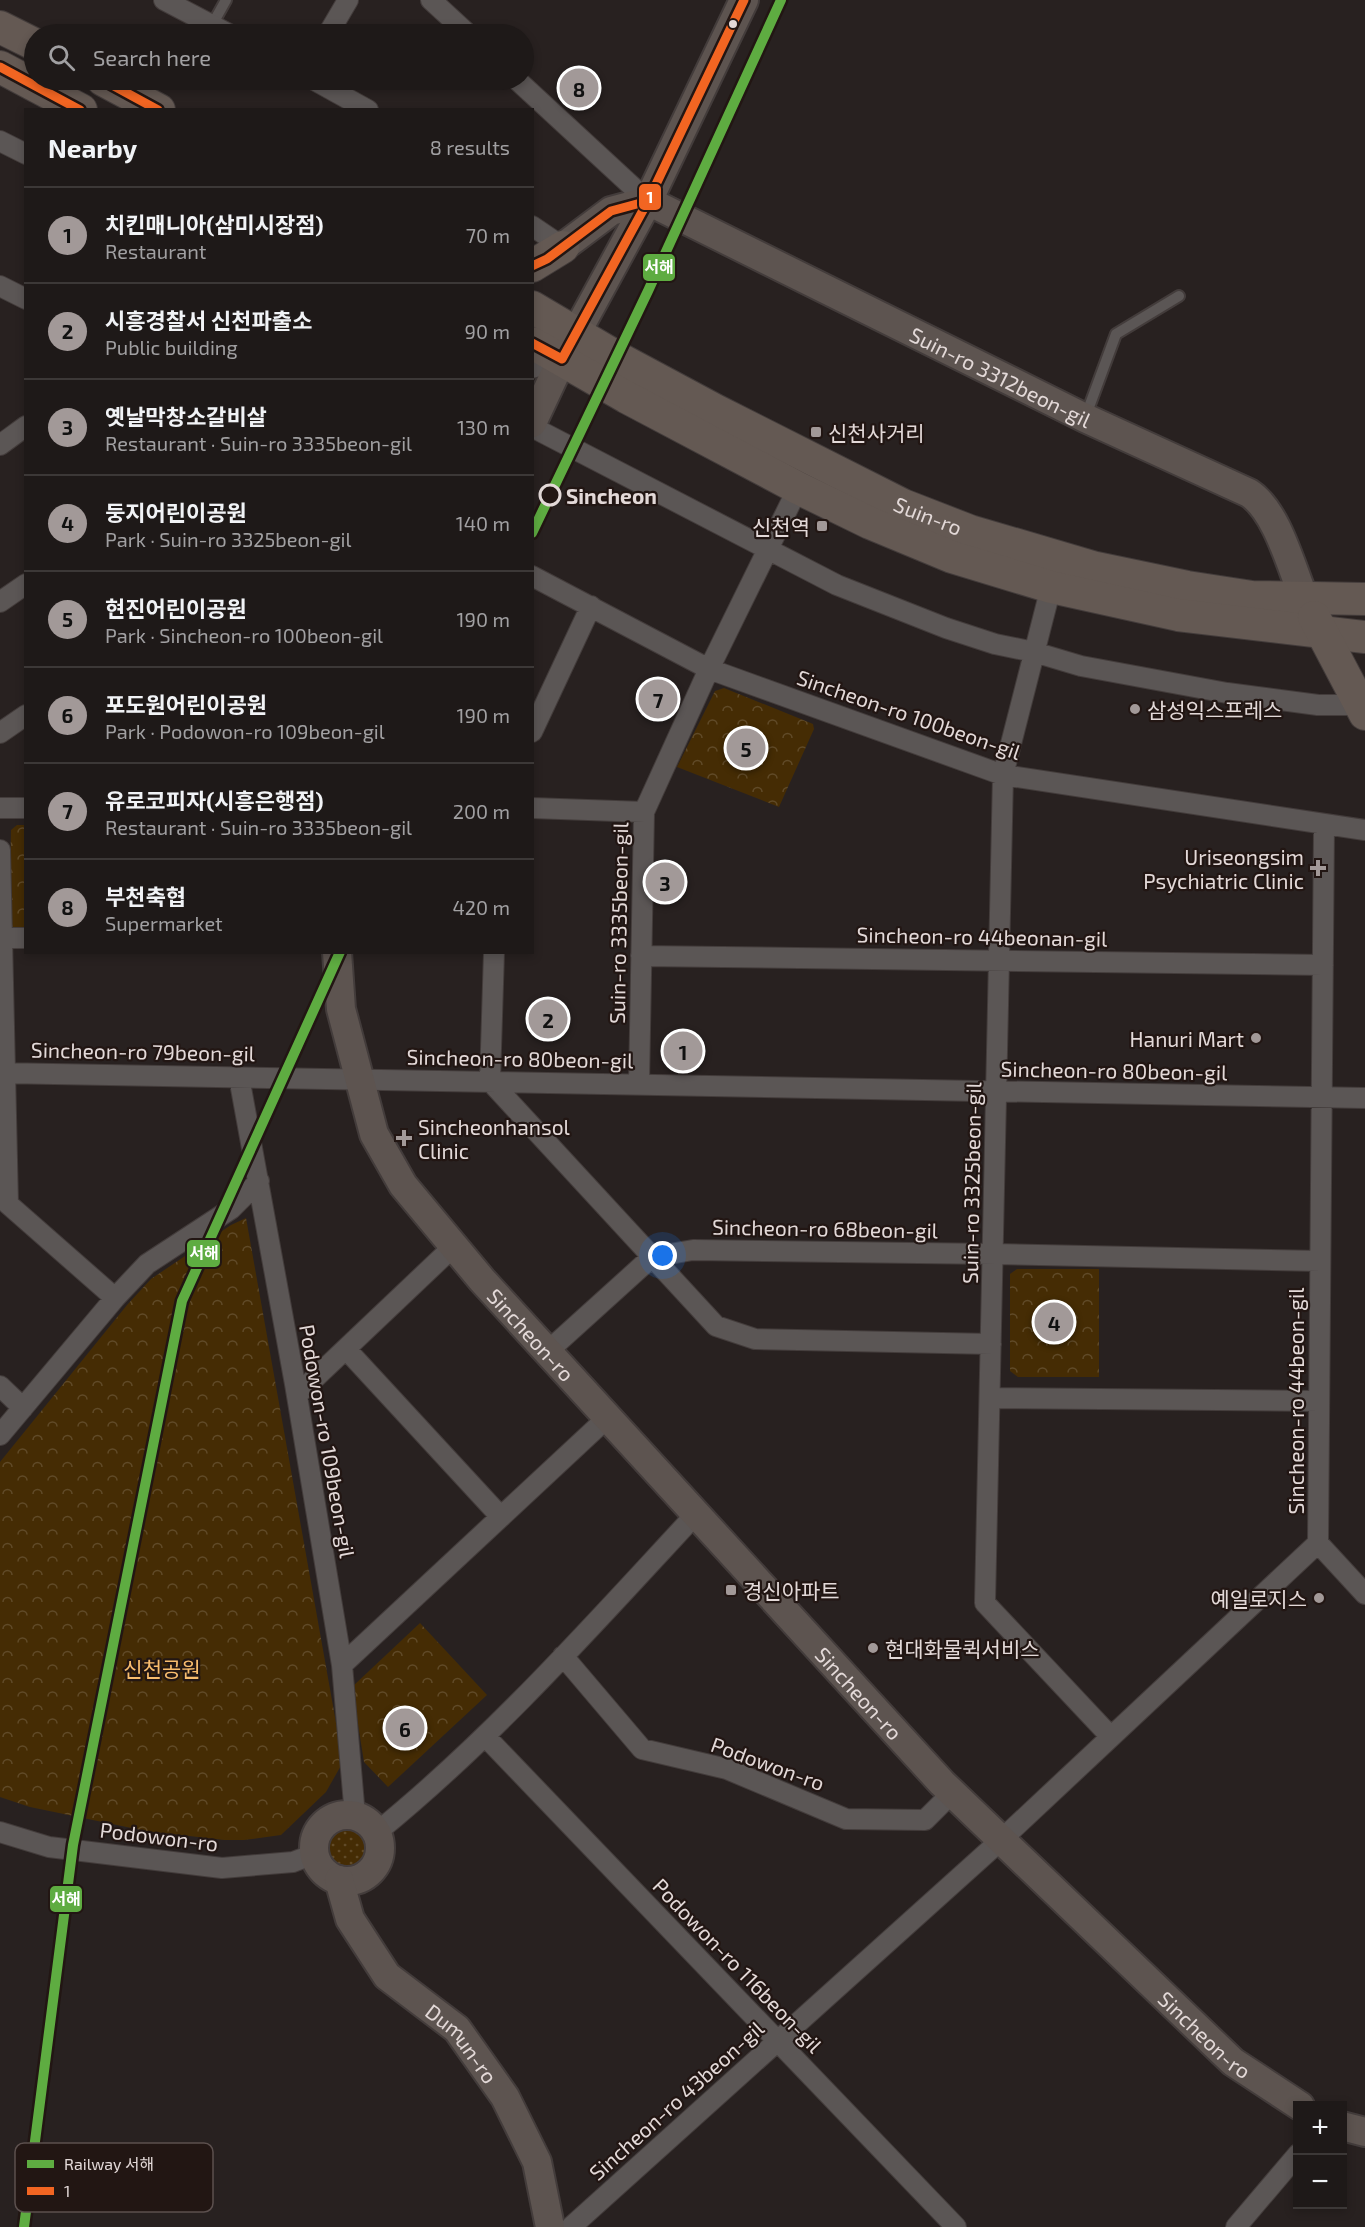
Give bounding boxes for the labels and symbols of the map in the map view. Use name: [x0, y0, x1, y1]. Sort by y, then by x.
unlabelled marker: [727, 18, 739, 30]
pin: 8: [560, 66, 598, 110]
line badge: 1: [638, 183, 662, 211]
text: 1: [647, 187, 653, 206]
line badge: 서해: [642, 253, 676, 282]
text: 서해: [644, 257, 674, 276]
street label: Suin-ro 3312beon-gil: [906, 321, 1096, 432]
place label: 신천사거리: [828, 420, 925, 445]
marker: 신천사거리: [809, 425, 823, 439]
place label: Sincheon: [566, 483, 657, 508]
marker: Sincheon: [539, 484, 561, 506]
street label: Suin-ro: [890, 490, 966, 539]
place label: 신천역: [752, 514, 810, 539]
marker: 신천역: [815, 519, 829, 533]
street label: Sincheon-ro 100beon-gil: [794, 664, 1025, 764]
pin: 7: [638, 676, 678, 722]
place label: 삼성익스프레스: [1147, 697, 1282, 722]
marker: 삼성익스프레스: [1128, 702, 1142, 716]
pin: 5: [726, 726, 766, 771]
street label: Suin-ro 3335beon-gil: [604, 821, 632, 1024]
place label: Uriseongsim Psychiatric Clinic: [1143, 844, 1304, 893]
marker: Uriseongsim Psychiatric Clinic: [1309, 859, 1327, 877]
pin: 3: [646, 860, 684, 904]
street label: Sincheon-ro 44beonan-gil: [856, 921, 1108, 951]
pin: 2: [528, 996, 568, 1042]
place label: Hanuri Mart: [1130, 1026, 1244, 1051]
pin: 1: [664, 1028, 702, 1074]
marker: Hanuri Mart: [1249, 1031, 1263, 1045]
street label: Sincheon-ro 79beon-gil: [31, 1037, 256, 1065]
street label: Sincheon-ro 80beon-gil: [406, 1044, 634, 1072]
street label: Sincheon-ro 80beon-gil: [1000, 1056, 1228, 1084]
street label: Suin-ro 3325beon-gil: [957, 1081, 985, 1284]
place label: Sincheonhansol Clinic: [418, 1114, 571, 1163]
marker: Sincheonhansol Clinic: [395, 1129, 413, 1147]
street label: Sincheon-ro 68beon-gil: [712, 1214, 939, 1242]
line badge: 서해: [186, 1239, 221, 1268]
your location: [648, 1241, 677, 1270]
text: 서해: [189, 1243, 219, 1262]
street label: Sincheon-ro: [483, 1283, 580, 1386]
street label: Sincheon-ro 44beon-gil: [1283, 1287, 1308, 1515]
pin: 4: [1034, 1300, 1074, 1344]
street label: Podowon-ro 109beon-gil: [295, 1322, 361, 1560]
place label: 경신아파트: [743, 1578, 840, 1603]
marker: 경신아파트: [724, 1583, 738, 1597]
place label: 예일로지스: [1210, 1586, 1307, 1611]
marker: 예일로지스: [1312, 1591, 1326, 1605]
place label: 현대화물퀵서비스: [885, 1636, 1040, 1661]
street label: Sincheon-ro: [811, 1641, 908, 1744]
marker: 현대화물퀵서비스: [866, 1641, 880, 1655]
park label: 신천공원: [123, 1656, 201, 1681]
pin: 6: [386, 1706, 424, 1750]
street label: Podowon-ro: [708, 1731, 828, 1795]
street label: Podowon-ro: [98, 1816, 220, 1856]
street label: Podowon-ro 116beon-gil: [648, 1873, 828, 2058]
line badge: 서해: [49, 1885, 83, 1913]
text: 서해: [51, 1889, 81, 1908]
street label: Sincheon-ro: [1154, 1985, 1256, 2083]
street label: Dumun-ro: [421, 1998, 503, 2087]
street label: Sincheon-ro 43beon-gil: [584, 2015, 769, 2185]
legend: [15, 2143, 213, 2212]
text: Railway 서해: [64, 2154, 154, 2173]
text: 1: [64, 2181, 70, 2200]

